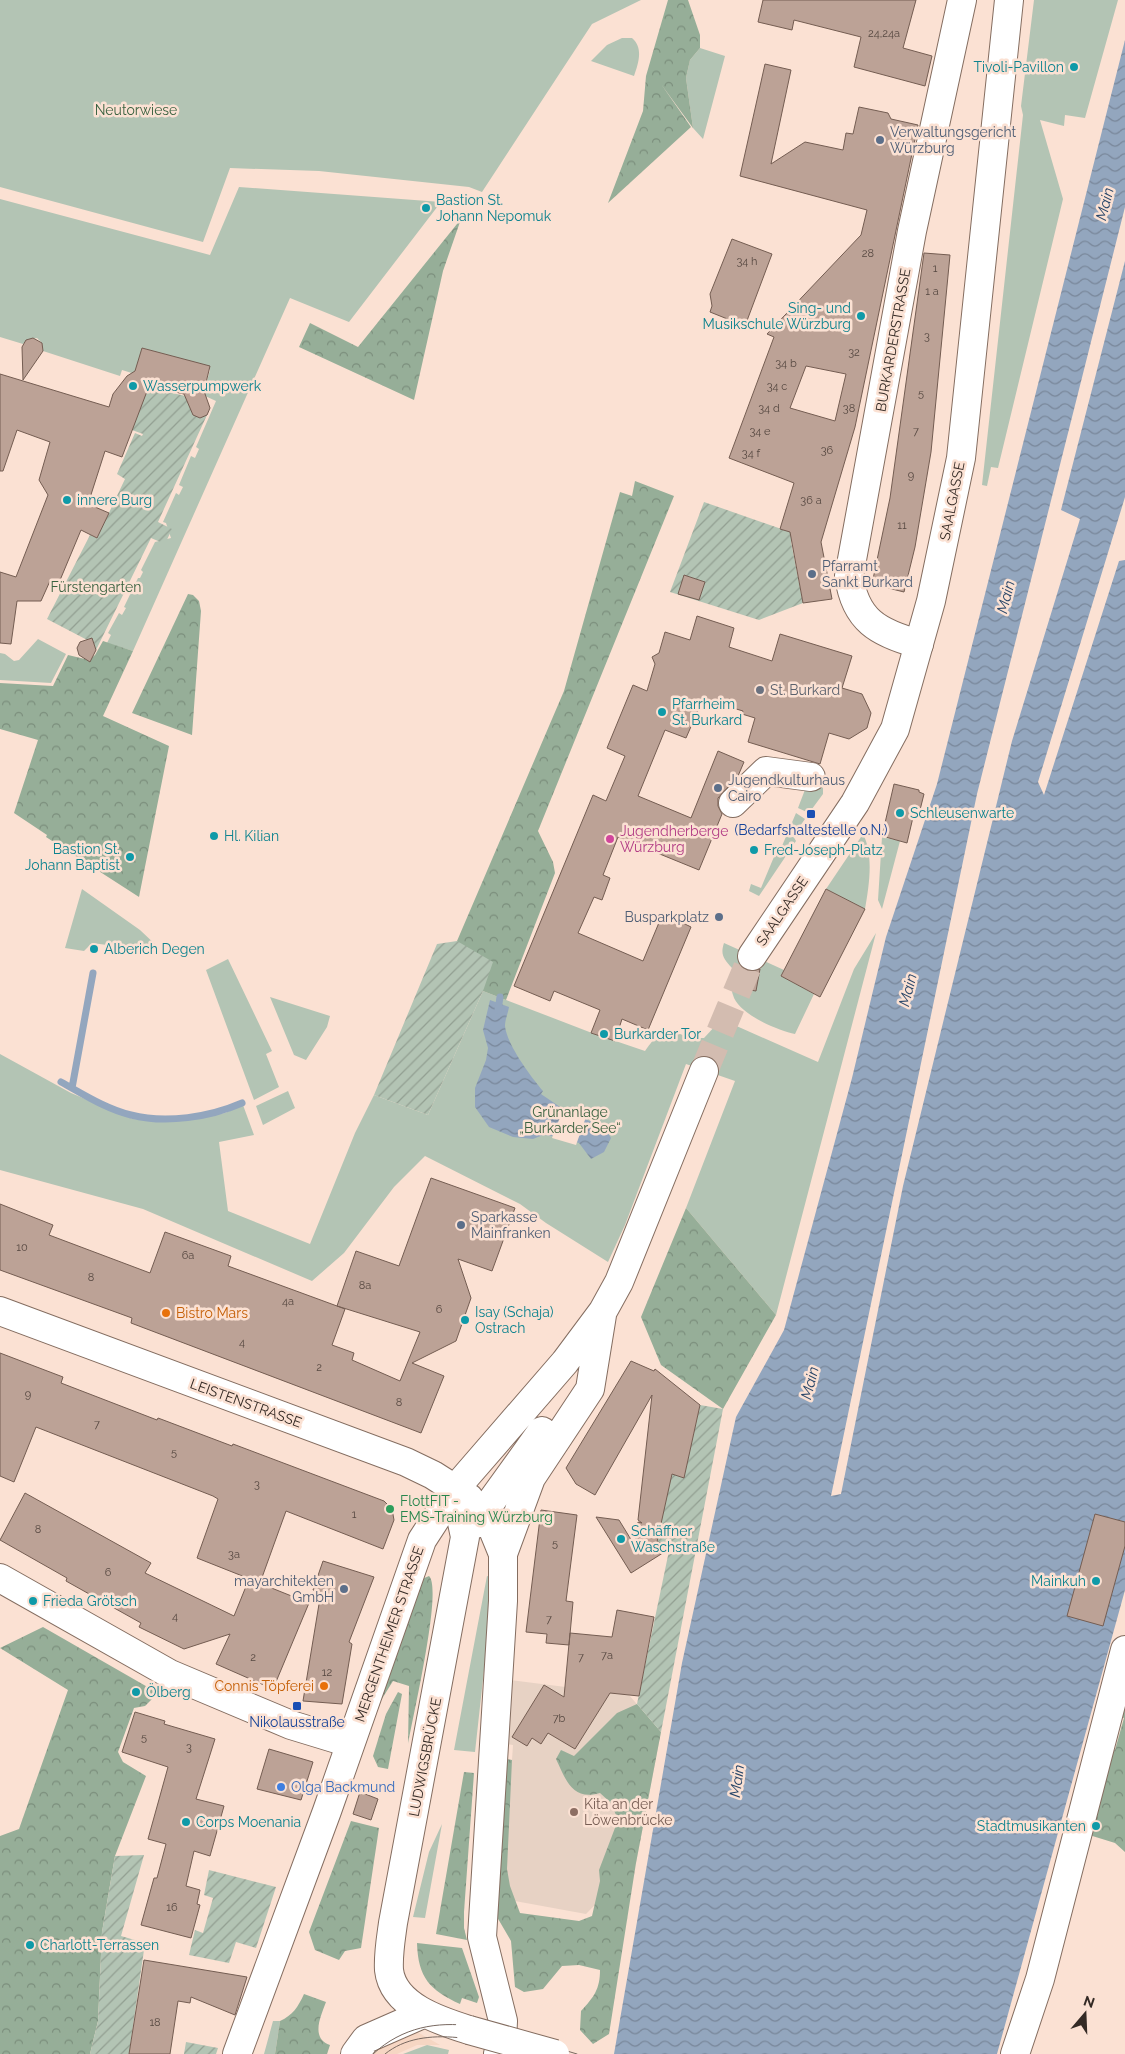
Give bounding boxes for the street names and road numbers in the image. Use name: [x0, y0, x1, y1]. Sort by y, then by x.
street label: BURKARDERSTRASSE: [873, 267, 913, 413]
street label: SAALGASSE: [937, 460, 967, 542]
street label: SAALGASSE: [753, 873, 811, 949]
street label: LEISTENSTRASSE: [188, 1375, 304, 1431]
street label: MERGENTHEIMER STRASSE: [351, 1544, 427, 1724]
street label: LUDWIGSBRÜCKE: [404, 1696, 444, 1818]

